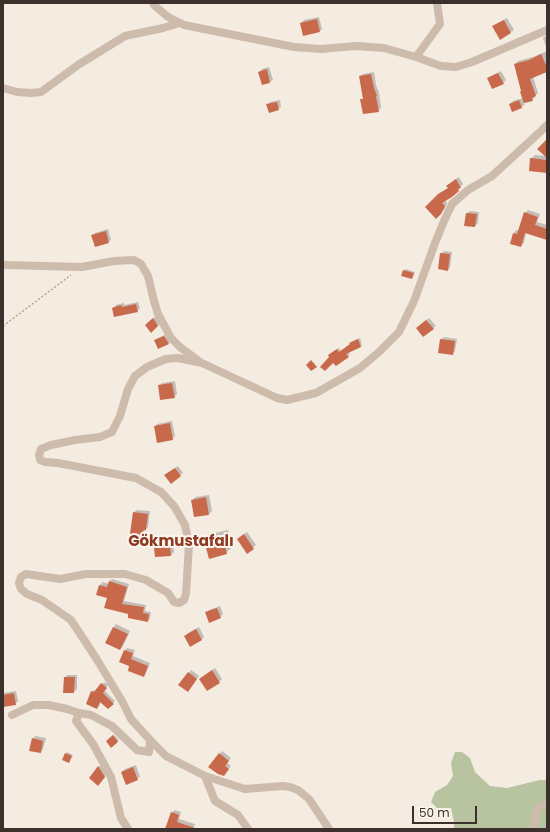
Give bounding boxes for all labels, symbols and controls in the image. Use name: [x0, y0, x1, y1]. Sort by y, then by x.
district label: Gökmustafalı: [128, 533, 234, 551]
scale bar: [414, 798, 479, 824]
text: 50 m: [419, 804, 450, 821]

